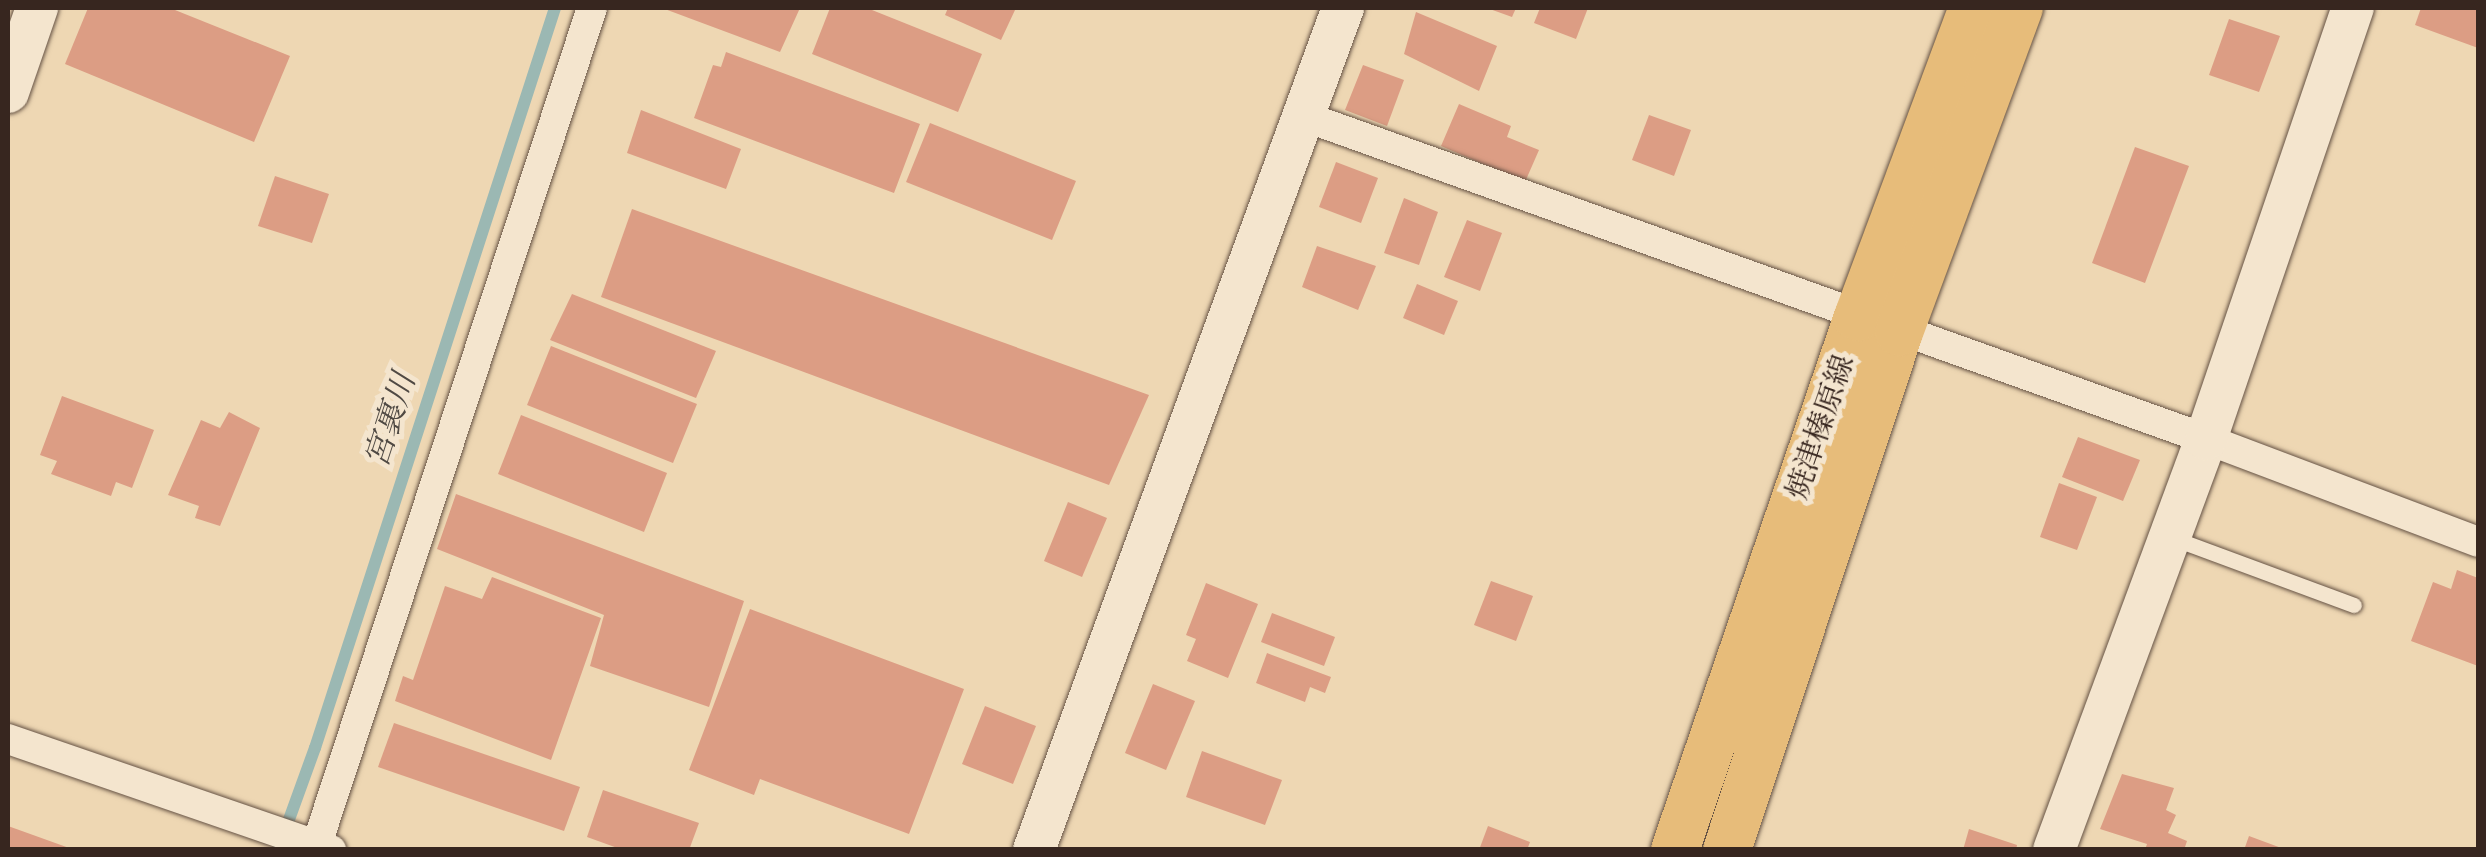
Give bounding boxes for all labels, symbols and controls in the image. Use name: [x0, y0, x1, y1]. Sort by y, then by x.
street label: 焼津榛原線: [1779, 350, 1861, 504]
water label: 宮裏川: [357, 368, 423, 472]

